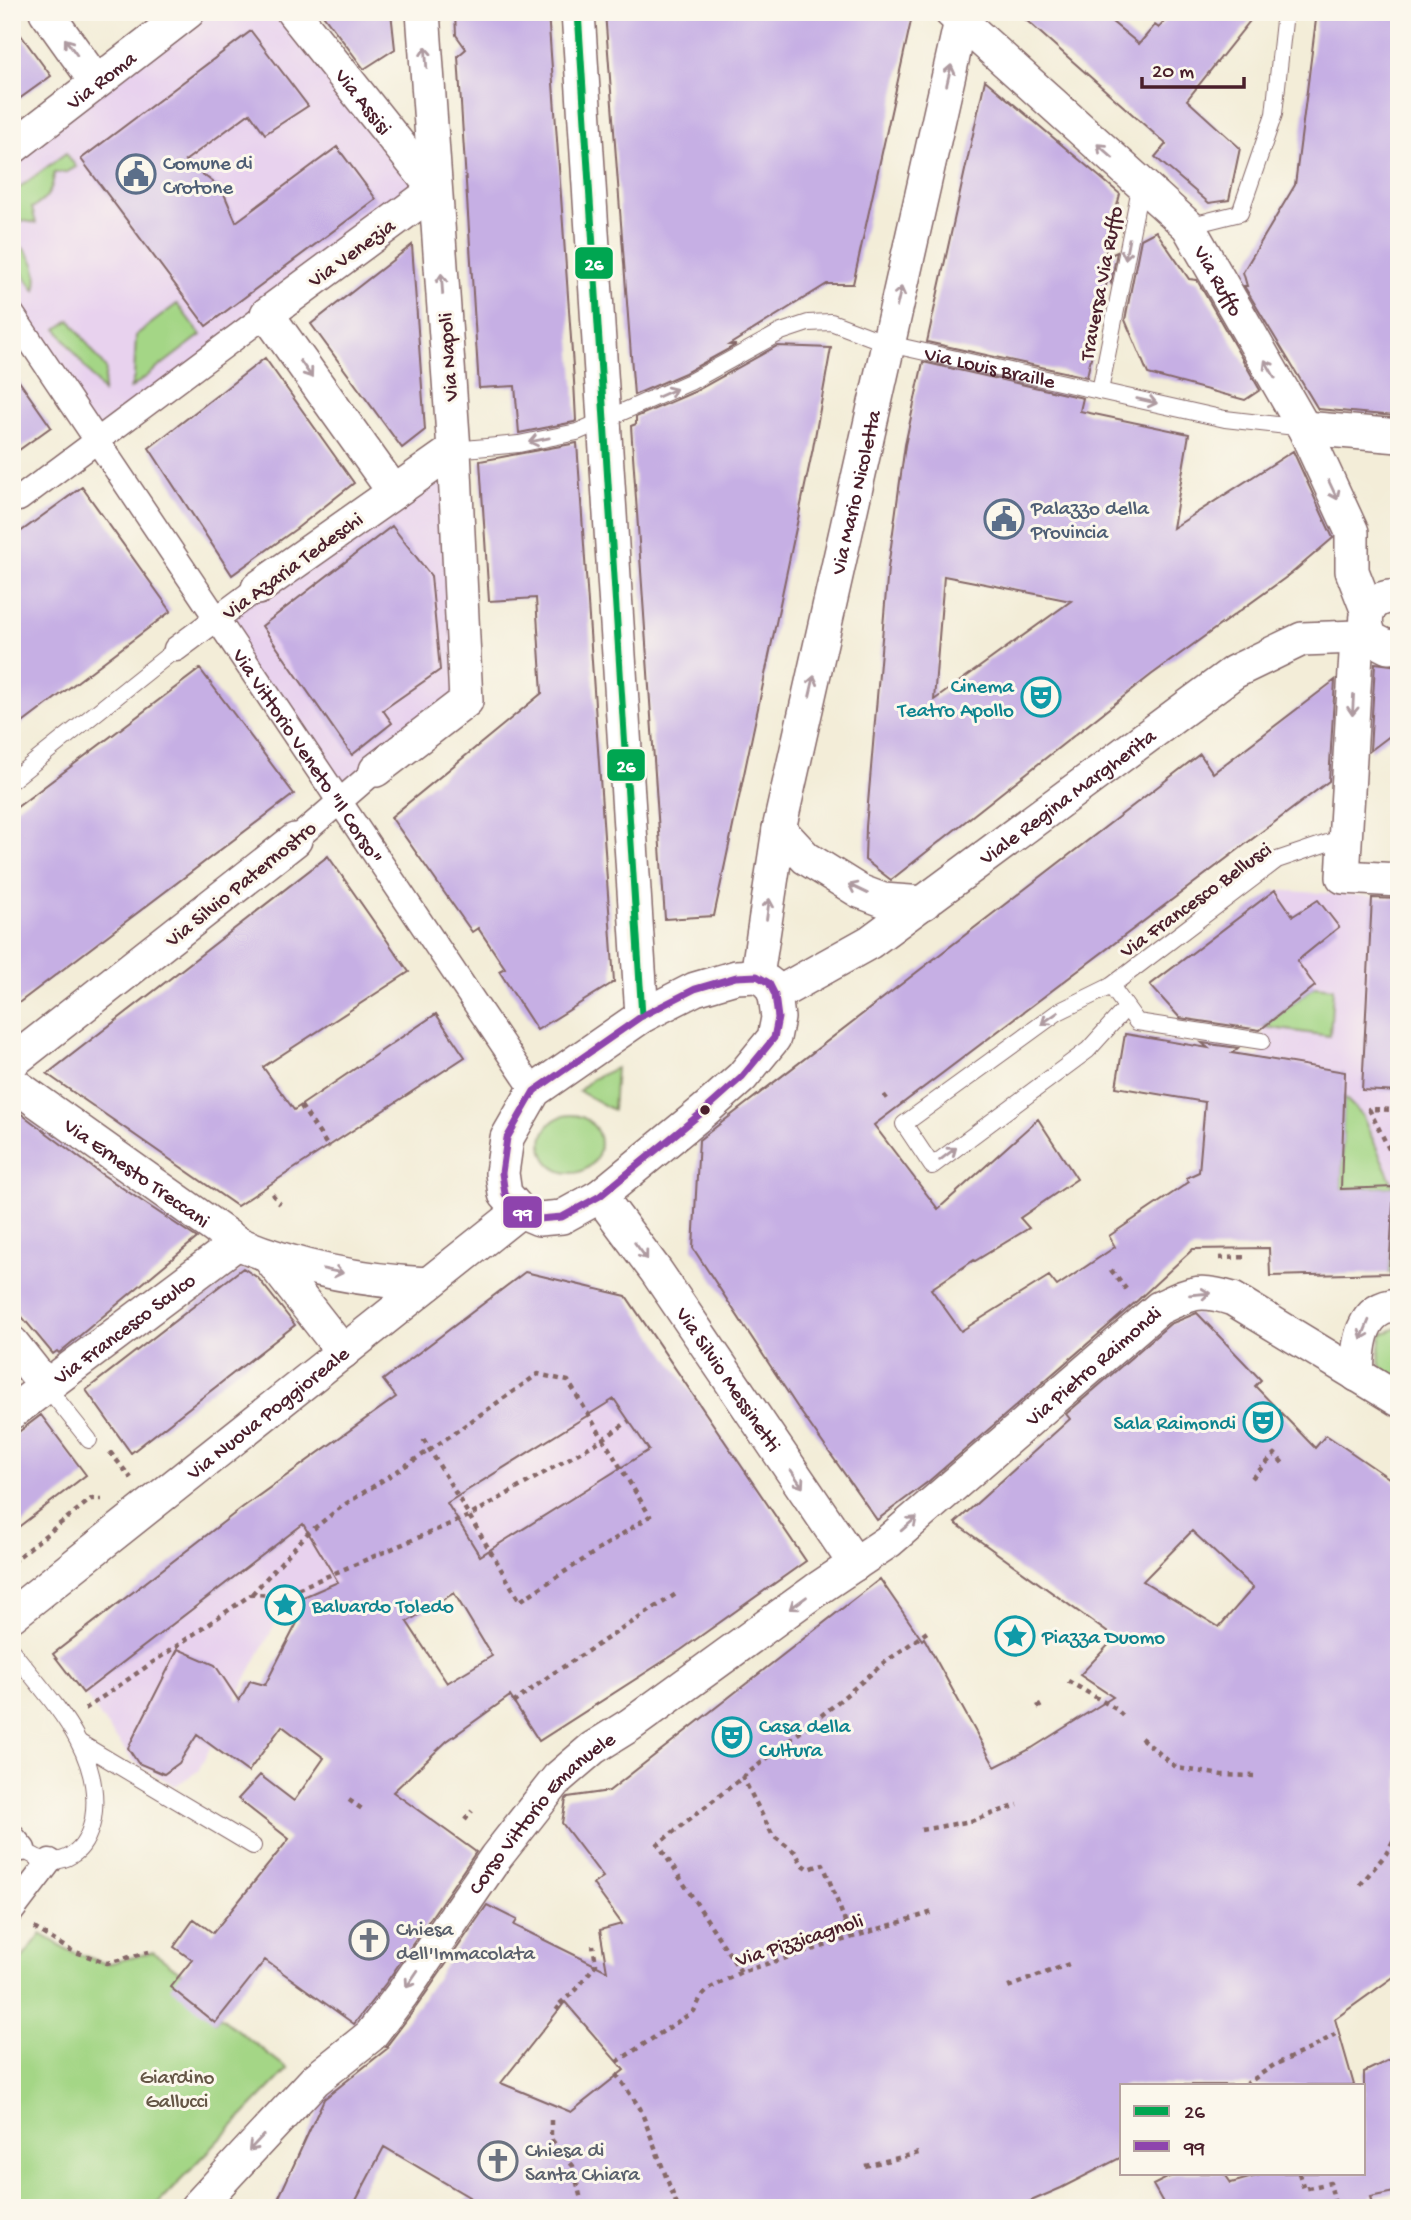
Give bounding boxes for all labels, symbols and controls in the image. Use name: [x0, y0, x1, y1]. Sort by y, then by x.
one-way arrow: [64, 38, 78, 57]
one-way arrow: [419, 46, 432, 69]
scale bar: [1142, 46, 1243, 90]
street label: Via Roma: [62, 47, 144, 118]
text: 20 m: [1152, 61, 1194, 86]
street label: Via Assisi: [327, 64, 395, 141]
one-way arrow: [943, 64, 957, 87]
one-way arrow: [1097, 142, 1114, 159]
public building icon: Comune di Crotone: [115, 153, 157, 195]
place label: Comune di Crotone: [163, 153, 253, 202]
street label: Traversa Via Ruffo: [1076, 204, 1131, 364]
street label: Via Venezia: [304, 214, 403, 295]
one-way arrow: [1120, 237, 1134, 260]
street label: Via Ruffo: [1186, 241, 1246, 322]
line badge: 26: [574, 246, 614, 280]
text: 26: [585, 255, 604, 278]
one-way arrow: [435, 273, 448, 296]
one-way arrow: [893, 286, 907, 309]
street label: Via Napoli: [435, 312, 466, 403]
street label: Via Louis Braille: [921, 343, 1058, 397]
one-way arrow: [299, 359, 313, 378]
one-way arrow: [1263, 359, 1277, 379]
one-way arrow: [655, 386, 677, 399]
one-way arrow: [1135, 395, 1158, 409]
street label: Via Mario Nicoletta: [827, 407, 889, 578]
one-way arrow: [528, 434, 551, 448]
one-way arrow: [1326, 479, 1340, 500]
public building icon: Palazzo della Provincia: [983, 498, 1025, 540]
place label: Palazzo della Provincia: [1030, 498, 1150, 547]
street label: Via Azaria Tedeschi: [218, 508, 369, 628]
street label: Via Vittorio Veneto "Il Corso": [224, 645, 387, 870]
one-way arrow: [806, 675, 819, 698]
place label: Cinema Teatro Apollo: [897, 676, 1015, 725]
theatre icon: Cinema Teatro Apollo: [1020, 676, 1062, 718]
one-way arrow: [1347, 693, 1360, 716]
street label: Viale Regina Margherita: [975, 724, 1163, 873]
line badge: 26: [606, 748, 646, 782]
text: 26: [617, 757, 636, 780]
street label: Via Silvio Paternostro: [161, 817, 323, 955]
street label: Via Francesco Bellusci: [1115, 838, 1278, 966]
one-way arrow: [848, 882, 869, 896]
one-way arrow: [761, 898, 774, 921]
one-way arrow: [1041, 1011, 1060, 1025]
unlabelled marker: [698, 1103, 712, 1117]
street label: Via Ernesto Treccani: [57, 1114, 213, 1236]
one-way arrow: [938, 1147, 957, 1161]
line badge: 99: [502, 1195, 543, 1229]
text: 99: [512, 1204, 533, 1227]
one-way arrow: [633, 1241, 648, 1260]
one-way arrow: [321, 1265, 344, 1278]
street label: Via Francesco Sculco: [49, 1269, 202, 1393]
one-way arrow: [1188, 1287, 1211, 1300]
street label: Via Pietro Raimondi: [1021, 1302, 1168, 1434]
street label: Via Silvio Messinetti: [668, 1303, 784, 1458]
one-way arrow: [1358, 1319, 1371, 1340]
street label: Via Nuova Poggioreale: [182, 1342, 357, 1488]
theatre icon: Sala Raimondi: [1242, 1401, 1284, 1443]
place label: Sala Raimondi: [1113, 1413, 1236, 1438]
one-way arrow: [790, 1469, 804, 1488]
one-way arrow: [900, 1516, 918, 1532]
place icon: Baluardo Toledo: [264, 1584, 306, 1626]
one-way arrow: [789, 1595, 808, 1610]
place label: Baluardo Toledo: [311, 1596, 454, 1621]
place icon: Piazza Duomo: [994, 1615, 1036, 1657]
place label: Piazza Duomo: [1041, 1627, 1165, 1652]
theatre icon: Casa della Cultura: [711, 1716, 753, 1758]
place label: Casa della Cultura: [759, 1716, 852, 1765]
street label: Corso Vittorio Emanuele: [465, 1728, 622, 1901]
street label: Via Pizzicagnoli: [732, 1910, 867, 1975]
church icon: Chiesa dell'Immacolata: [348, 1919, 390, 1961]
place label: Chiesa dell'Immacolata: [396, 1919, 536, 1968]
one-way arrow: [405, 1969, 419, 1988]
park label: Giardino Gallucci: [140, 2067, 214, 2116]
legend: [1120, 2084, 1366, 2174]
text: 26: [1184, 2102, 1205, 2127]
one-way arrow: [248, 2134, 265, 2151]
text: 99: [1183, 2138, 1206, 2163]
church icon: Chiesa di Santa Chiara: [477, 2140, 519, 2182]
place label: Chiesa di Santa Chiara: [525, 2140, 641, 2189]

